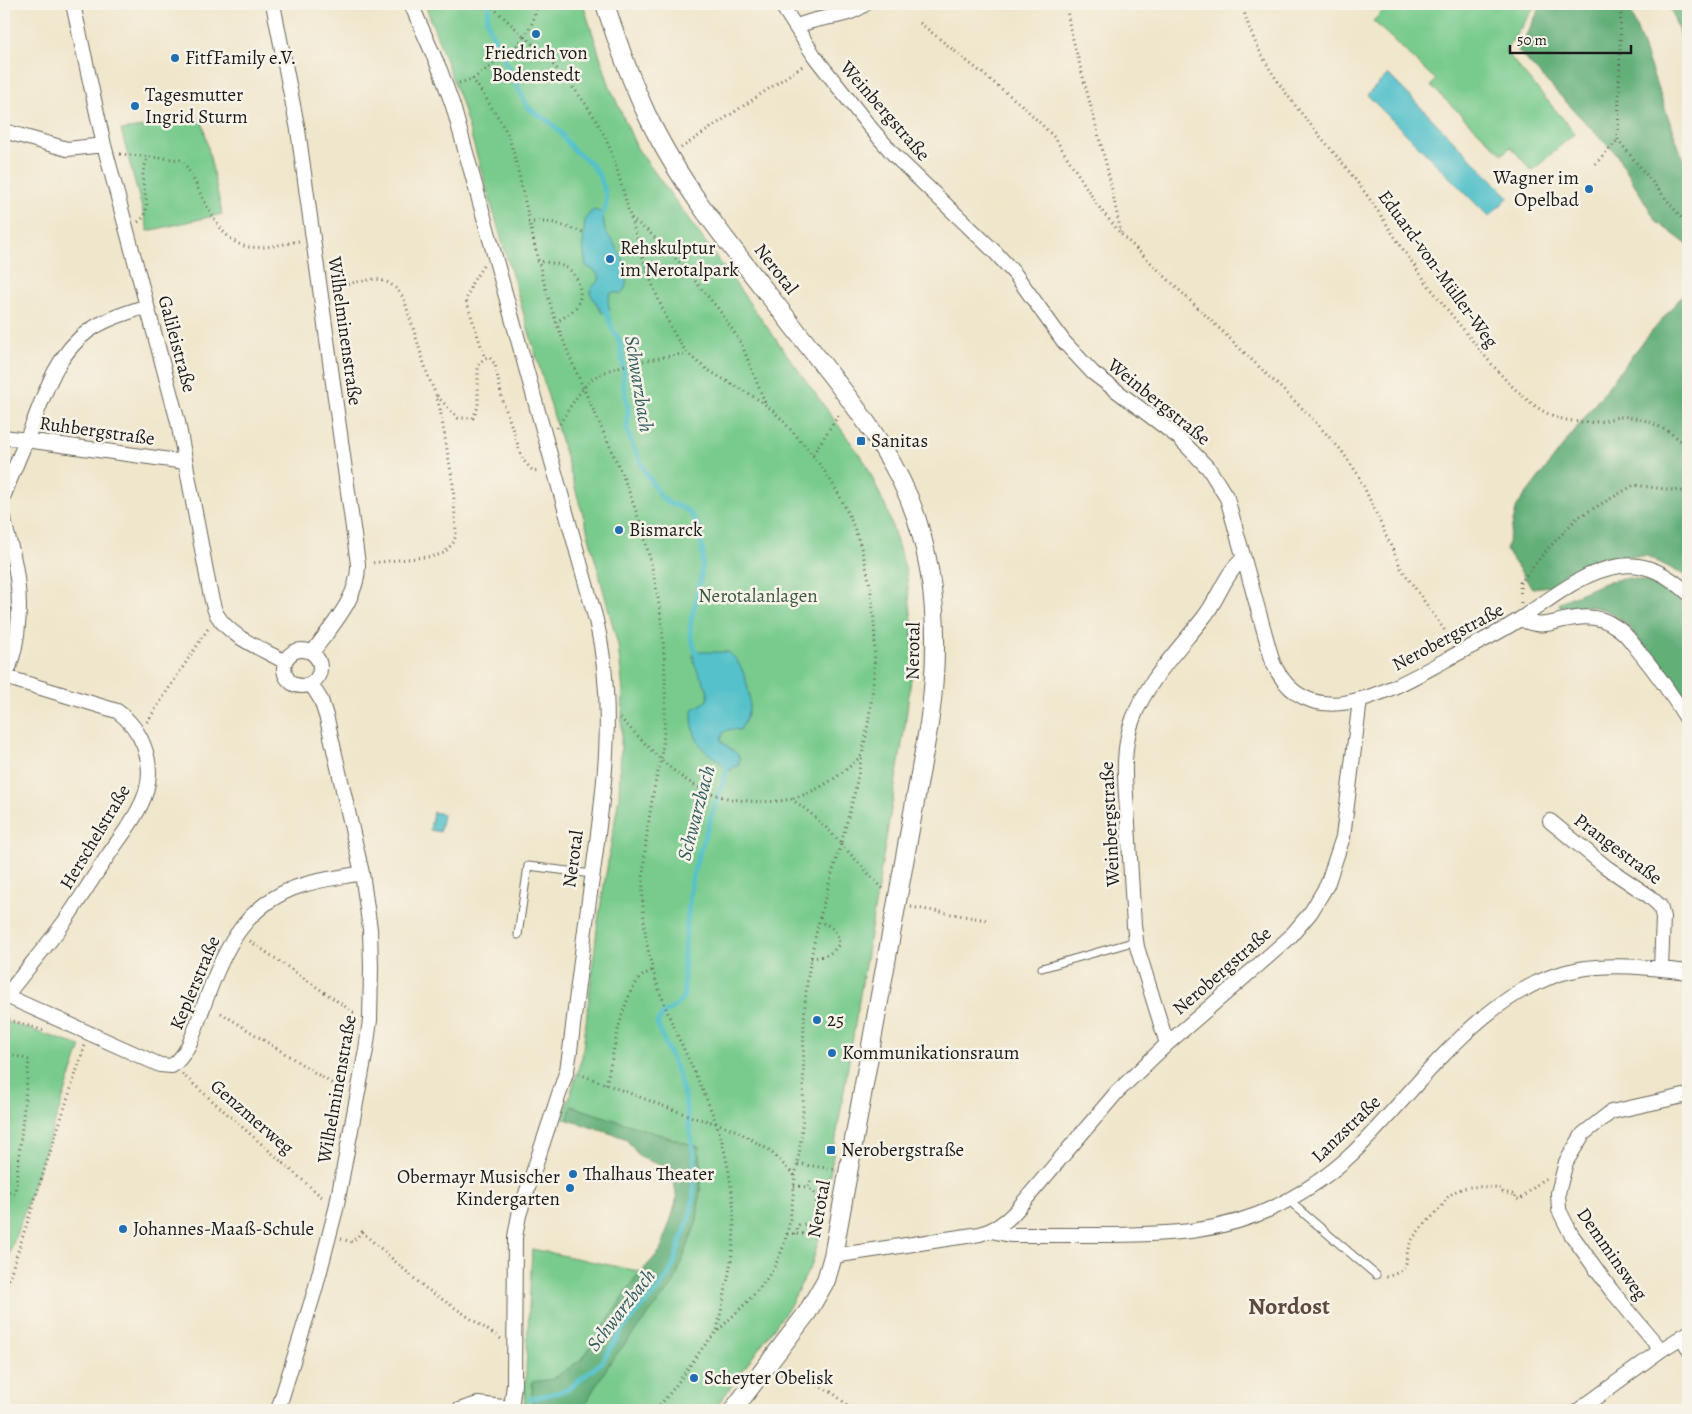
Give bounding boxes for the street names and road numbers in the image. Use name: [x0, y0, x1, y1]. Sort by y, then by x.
street label: Weinbergstraße: [833, 55, 936, 167]
street label: Eduard-von-Müller-Weg: [1372, 185, 1504, 354]
street label: Nerotal: [748, 238, 804, 300]
street label: Wilhelminenstraße: [322, 254, 368, 407]
street label: Galileistraße: [152, 293, 202, 395]
street label: Weinbergstraße: [1101, 352, 1216, 451]
street label: Ruhbergstraße: [38, 410, 156, 452]
street label: Nerobergstraße: [1388, 597, 1508, 677]
street label: Nerotal: [899, 621, 927, 680]
street label: Weinbergstraße: [1094, 761, 1126, 888]
street label: Herschelstraße: [53, 780, 137, 894]
street label: Prangestraße: [1569, 807, 1667, 891]
street label: Nerotal: [556, 828, 590, 890]
street label: Nerobergstraße: [1167, 921, 1277, 1021]
street label: Keplerstraße: [164, 932, 226, 1034]
street label: Wilhelminenstraße: [311, 1013, 363, 1166]
street label: Genzmerweg: [205, 1073, 300, 1161]
street label: Lanzstraße: [1306, 1089, 1386, 1169]
street label: Nerotal: [801, 1178, 837, 1240]
street label: Demminsweg: [1570, 1202, 1654, 1306]

